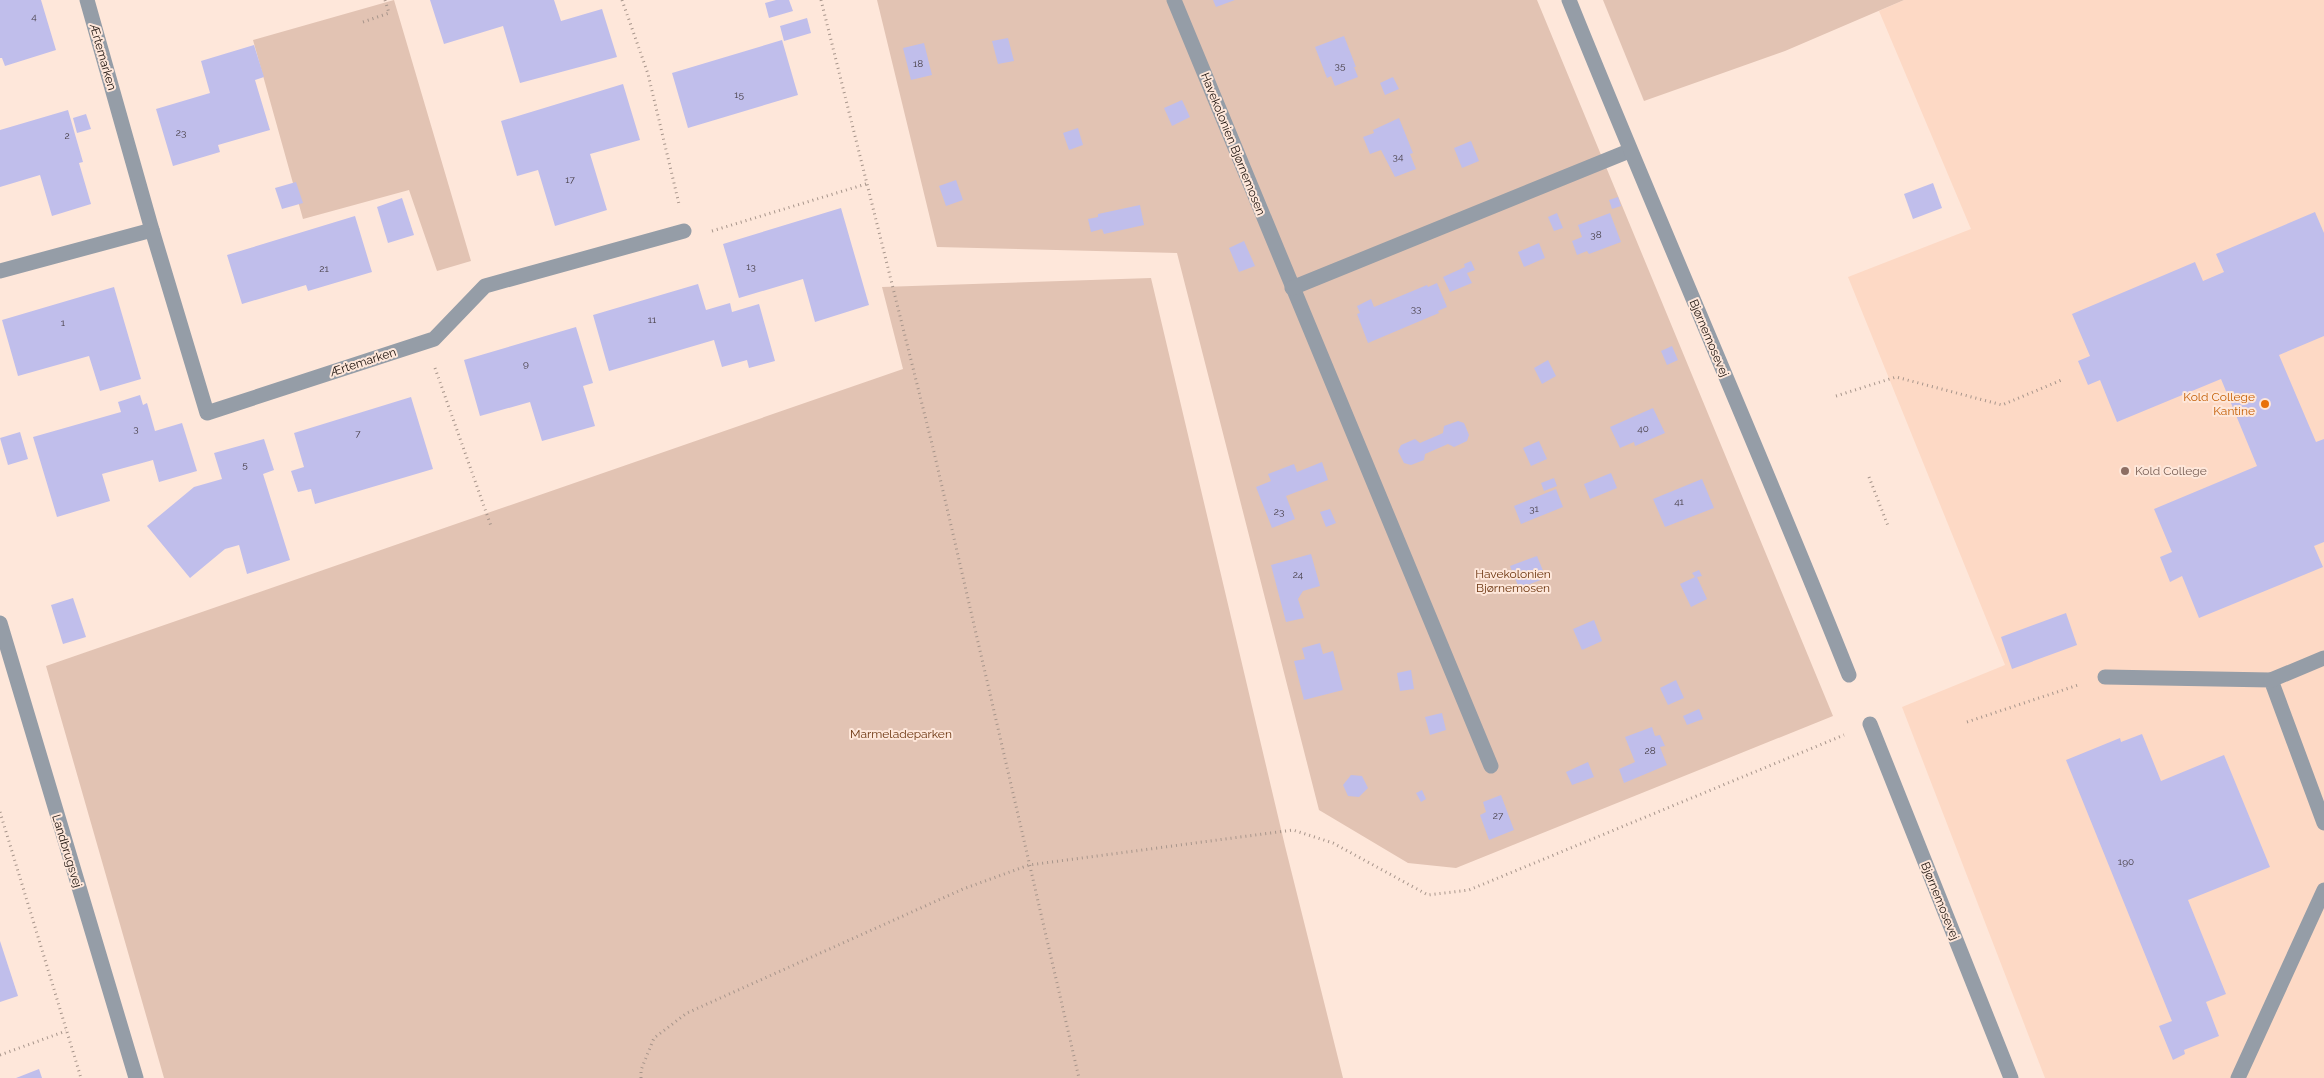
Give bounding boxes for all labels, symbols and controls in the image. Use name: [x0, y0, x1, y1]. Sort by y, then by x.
house number: 4: [31, 11, 37, 22]
street label: Ærtemarken: [87, 21, 119, 92]
house number: 18: [913, 58, 923, 69]
house number: 35: [1335, 60, 1346, 71]
street label: Havekolonien Bjørnemosen: [1198, 71, 1268, 217]
house number: 15: [734, 89, 744, 100]
house number: 23: [176, 127, 186, 138]
house number: 2: [64, 130, 70, 141]
house number: 34: [1393, 151, 1404, 162]
house number: 17: [565, 174, 575, 185]
house number: 38: [1590, 229, 1602, 240]
house number: 13: [746, 261, 756, 272]
house number: 21: [319, 263, 329, 274]
street label: Bjørnemosevej: [1686, 297, 1732, 379]
house number: 33: [1411, 303, 1421, 314]
house number: 11: [648, 314, 657, 325]
house number: 1: [61, 317, 66, 328]
street label: Ærtemarken: [327, 345, 398, 380]
house number: 9: [523, 358, 529, 369]
place label: Kold College Kantine: [2183, 390, 2255, 418]
marker: Kold College Kantine: [2259, 398, 2271, 410]
house number: 3: [133, 423, 139, 434]
house number: 40: [1637, 423, 1649, 434]
house number: 7: [355, 428, 361, 439]
house number: 5: [242, 459, 248, 470]
place label: Kold College: [2135, 464, 2207, 478]
marker: Kold College: [2119, 465, 2131, 477]
house number: 41: [1674, 496, 1685, 507]
house number: 31: [1529, 503, 1540, 514]
house number: 23: [1274, 506, 1284, 517]
park label: Havekolonien Bjørnemosen: [1475, 567, 1551, 595]
house number: 24: [1293, 569, 1304, 580]
park label: Marmeladeparken: [850, 727, 952, 741]
house number: 28: [1644, 745, 1656, 756]
house number: 27: [1493, 810, 1504, 821]
street label: Landbrugsvej: [49, 813, 85, 889]
house number: 190: [2118, 856, 2134, 867]
street label: Bjørnemosevej: [1918, 860, 1962, 942]

